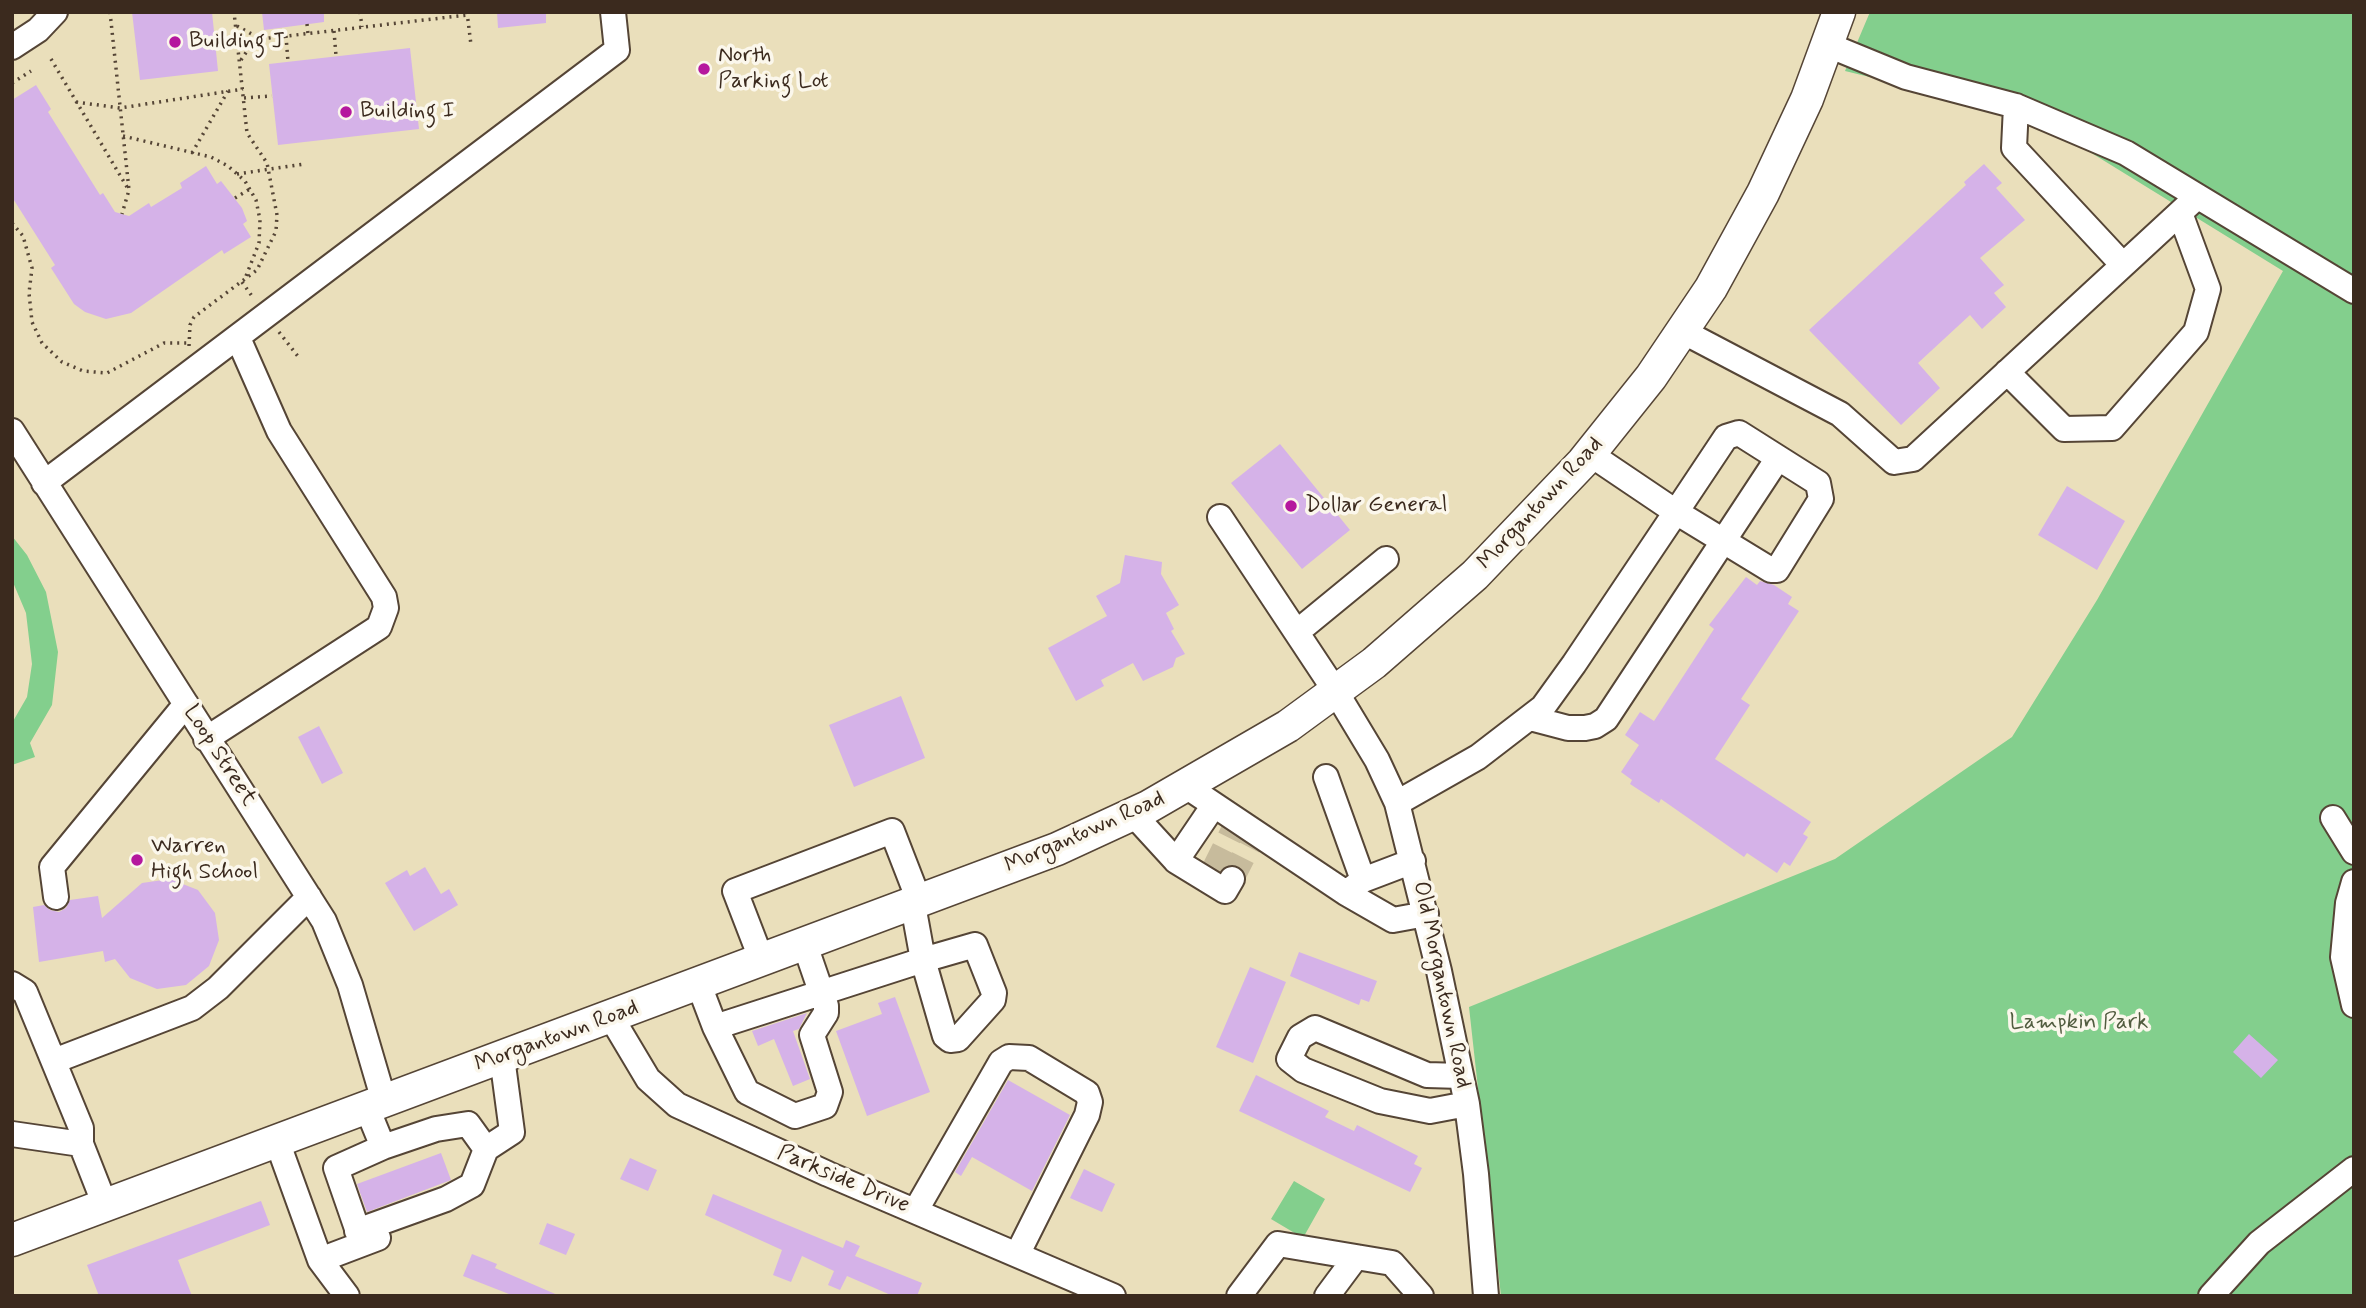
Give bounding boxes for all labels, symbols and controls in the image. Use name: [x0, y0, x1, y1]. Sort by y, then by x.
place label: Building J: [189, 28, 285, 56]
marker: Building J: [167, 34, 183, 50]
place label: North Parking Lot: [718, 42, 829, 96]
marker: North Parking Lot: [696, 61, 712, 77]
place label: Building I: [360, 98, 455, 126]
marker: Building I: [338, 104, 354, 120]
street label: Morgantown Road: [1472, 432, 1610, 576]
place label: Dollar General: [1305, 492, 1447, 520]
marker: Dollar General: [1283, 498, 1299, 514]
street label: Loop Street: [176, 700, 262, 812]
street label: Morgantown Road: [1001, 785, 1169, 881]
place label: Warren High School: [151, 833, 258, 887]
marker: Warren High School: [129, 852, 145, 868]
street label: Old Morgantown Road: [1406, 879, 1476, 1091]
street label: Morgantown Road: [471, 995, 643, 1079]
park label: Lampkin Park: [2010, 1009, 2148, 1037]
street label: Parkside Drive: [773, 1140, 913, 1220]

